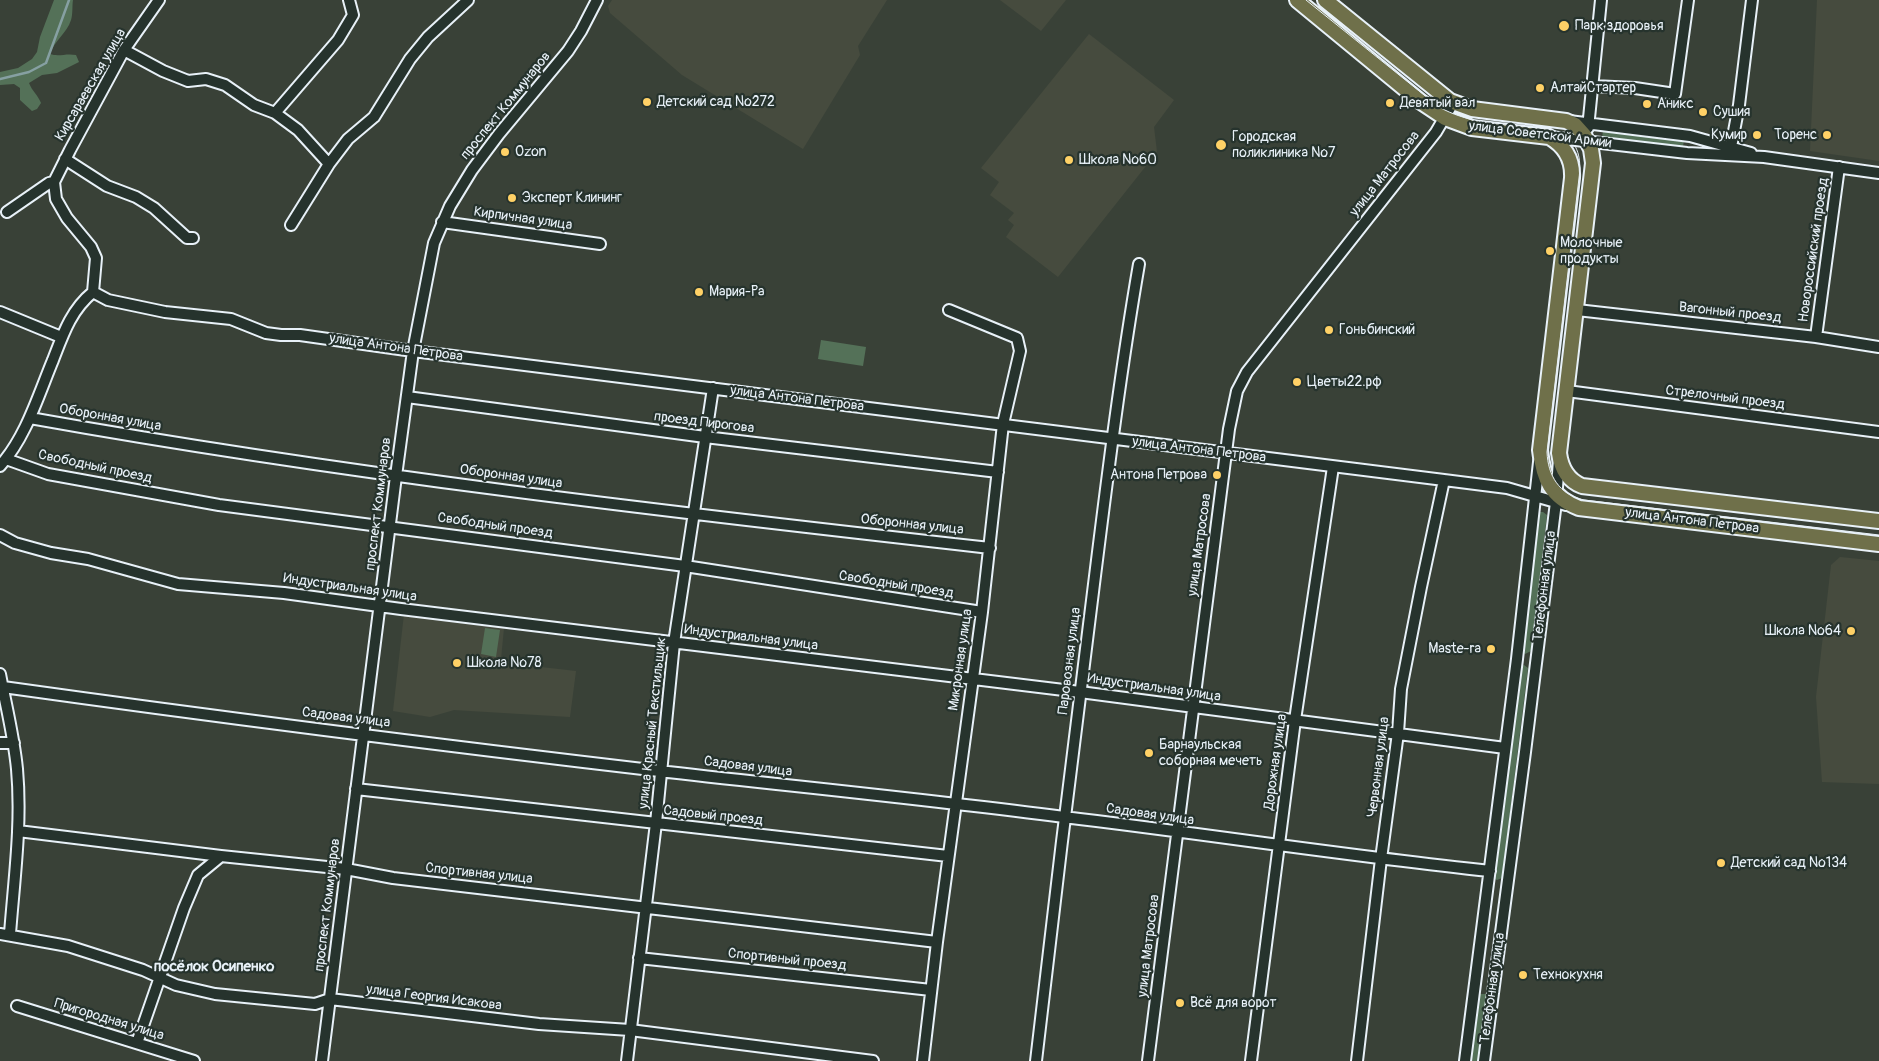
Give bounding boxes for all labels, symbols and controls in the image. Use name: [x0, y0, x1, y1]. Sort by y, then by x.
place label: Парк здоровья: [1575, 18, 1663, 34]
marker: Парк здоровья: [1557, 19, 1571, 33]
street label: Кирсараевская улица: [52, 26, 130, 144]
street label: проспект Коммунаров: [457, 49, 555, 163]
place label: АлтайСтартер: [1550, 80, 1636, 96]
marker: АлтайСтартер: [1534, 82, 1546, 94]
place label: Детский сад №272: [657, 94, 775, 110]
place label: Девятый вал: [1400, 95, 1475, 111]
marker: Детский сад №272: [641, 96, 653, 108]
place label: Аникс: [1657, 96, 1694, 112]
marker: Девятый вал: [1384, 97, 1396, 109]
marker: Аникс: [1641, 98, 1653, 110]
place label: Сушия: [1713, 104, 1750, 120]
marker: Сушия: [1697, 106, 1709, 118]
street label: улица Советской Армии: [1468, 118, 1612, 152]
place label: Кумир: [1711, 127, 1747, 143]
place label: Торенс: [1774, 127, 1817, 143]
street label: улица Матросова: [1346, 128, 1424, 220]
place label: Городская поликлиника №7: [1232, 129, 1335, 162]
marker: Кумир: [1751, 129, 1763, 141]
marker: Торенс: [1821, 129, 1833, 141]
marker: Городская поликлиника №7: [1214, 138, 1228, 152]
place label: Ozon: [515, 144, 546, 160]
marker: Ozon: [499, 146, 511, 158]
place label: Школа №60: [1079, 152, 1157, 168]
marker: Школа №60: [1063, 154, 1075, 166]
street label: Новороссийский проезд: [1796, 177, 1832, 323]
place label: Эксперт Клининг: [522, 190, 622, 206]
marker: Эксперт Клининг: [506, 192, 518, 204]
street label: Кирпичная улица: [473, 204, 573, 234]
place label: Молочные продукты: [1560, 235, 1622, 268]
marker: Молочные продукты: [1544, 245, 1556, 257]
place label: Мария-Ра: [709, 284, 764, 300]
marker: Мария-Ра: [693, 286, 705, 298]
street label: Вагонный проезд: [1678, 299, 1782, 327]
place label: Гоньбинский: [1339, 322, 1415, 338]
marker: Гоньбинский: [1323, 324, 1335, 336]
street label: улица Антона Петрова: [328, 330, 464, 366]
place label: Цветы22.рф: [1307, 374, 1382, 390]
marker: Цветы22.рф: [1291, 376, 1303, 388]
street label: улица Антона Петрова: [729, 382, 865, 416]
street label: Стрелочный проезд: [1664, 382, 1786, 414]
street label: Оборонная улица: [58, 401, 162, 435]
street label: проезд Пирогова: [653, 409, 755, 437]
street label: улица Антона Петрова: [1131, 433, 1267, 467]
street label: проспект Коммунаров: [362, 436, 396, 572]
street label: Свободный проезд: [36, 447, 154, 487]
street label: Оборонная улица: [459, 461, 563, 493]
place label: Антона Петрова: [1110, 467, 1207, 483]
marker: Антона Петрова: [1211, 469, 1223, 481]
street label: улица Матросова: [1184, 493, 1216, 597]
street label: улица Антона Петрова: [1624, 504, 1760, 538]
street label: Свободный проезд: [436, 510, 554, 542]
street label: Оборонная улица: [860, 511, 964, 539]
street label: Телефонная улица: [1530, 530, 1560, 642]
street label: Свободный проезд: [837, 568, 955, 602]
street label: Индустриальная улица: [282, 570, 418, 606]
street label: Паровозная улица: [1055, 606, 1085, 716]
street label: Микронная улица: [946, 608, 976, 712]
street label: Индустриальная улица: [683, 621, 819, 655]
place label: Школа №64: [1765, 623, 1841, 639]
marker: Школа №64: [1845, 625, 1857, 637]
street label: улица Красный Текстильщик: [636, 636, 670, 810]
place label: Maste-ra: [1428, 641, 1481, 657]
marker: Maste-ra: [1485, 643, 1497, 655]
place label: Школа №78: [467, 655, 542, 671]
marker: Школа №78: [451, 657, 463, 669]
street label: Индустриальная улица: [1086, 670, 1222, 706]
street label: Садовая улица: [301, 704, 391, 732]
street label: Дорожная улица: [1261, 713, 1291, 811]
street label: Червонная улица: [1364, 716, 1394, 818]
place label: Барнаульская соборная мечеть: [1159, 737, 1262, 770]
marker: Барнаульская соборная мечеть: [1143, 747, 1155, 759]
street label: Садовая улица: [703, 753, 793, 781]
street label: Садовая улица: [1105, 800, 1195, 830]
street label: Садовый проезд: [662, 802, 764, 830]
street label: проспект Коммунаров: [311, 837, 345, 973]
place label: Детский сад №134: [1731, 855, 1847, 871]
marker: Детский сад №134: [1715, 857, 1727, 869]
street label: Спортивная улица: [424, 860, 534, 888]
street label: улица Матросова: [1134, 894, 1164, 998]
street label: Телефонная улица: [1477, 932, 1509, 1044]
street label: Спортивный проезд: [727, 945, 847, 975]
district label: посёлок Осипенко: [154, 958, 274, 976]
place label: Технокухня: [1533, 967, 1603, 983]
marker: Технокухня: [1517, 969, 1529, 981]
street label: улица Георгия Исакова: [365, 981, 503, 1015]
street label: Пригородная улица: [52, 995, 166, 1045]
place label: Всё для ворот: [1190, 995, 1277, 1011]
marker: Всё для ворот: [1174, 997, 1186, 1009]

